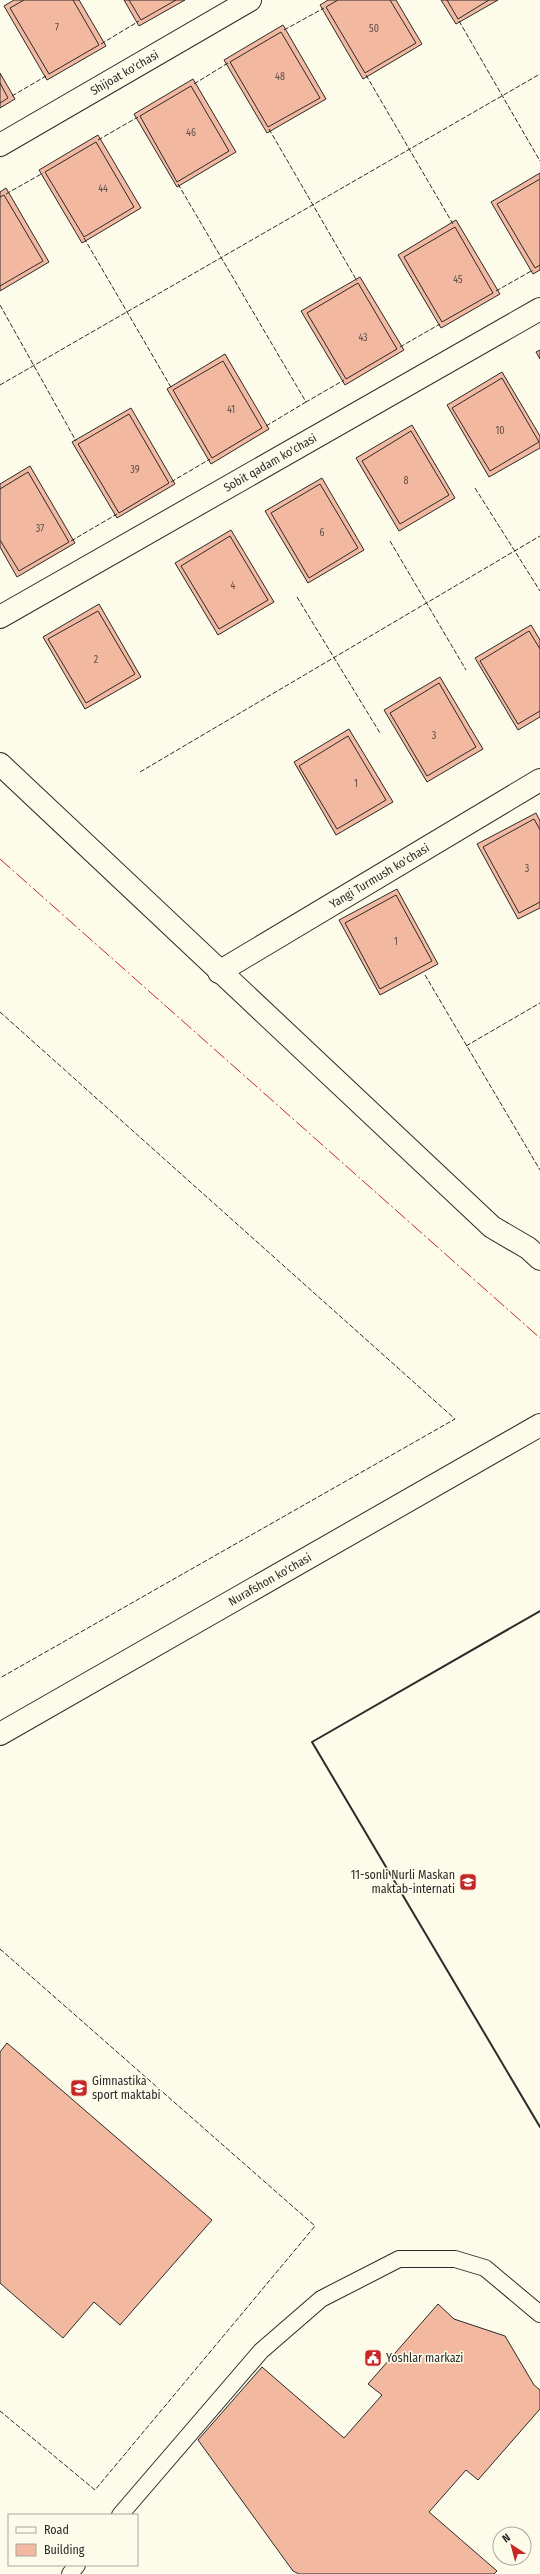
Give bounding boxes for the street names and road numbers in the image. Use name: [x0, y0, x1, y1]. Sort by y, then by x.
street label: Shijoat ko'chasi: [88, 47, 161, 98]
street label: Sobit qadam ko'chasi: [221, 431, 319, 495]
street label: Yangi Turmush ko'chasi: [327, 841, 432, 911]
street label: Nurafshon ko'chasi: [226, 1550, 314, 1609]

